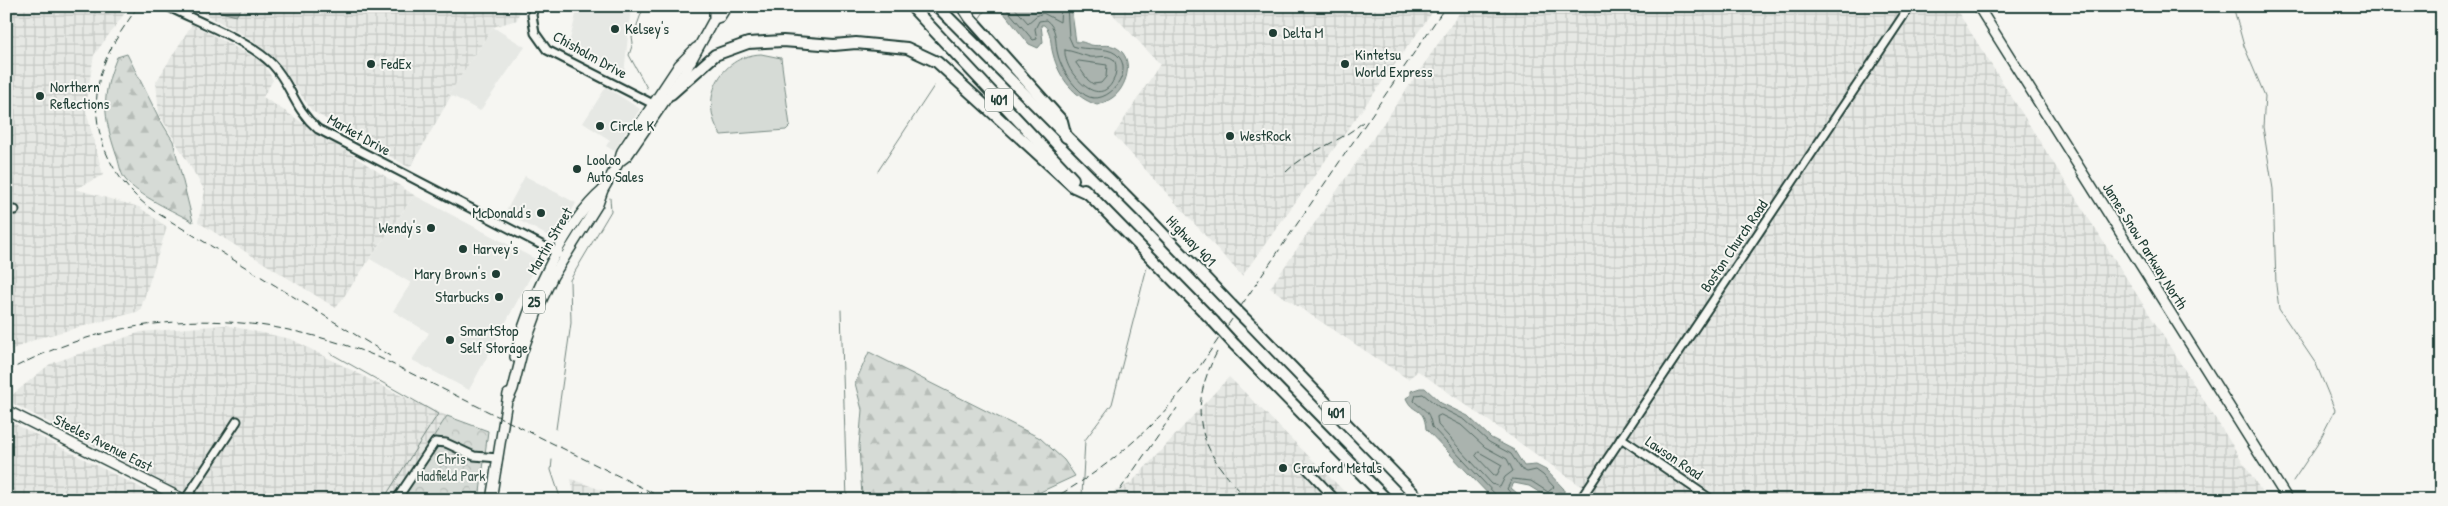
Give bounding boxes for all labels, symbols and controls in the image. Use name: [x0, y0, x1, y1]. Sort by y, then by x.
place label: Kelsey's: [625, 18, 669, 39]
place label: Delta M: [1283, 22, 1324, 43]
marker: Kelsey's: [609, 23, 621, 35]
street label: Chisholm Drive: [549, 26, 631, 84]
marker: Delta M: [1267, 27, 1279, 39]
place label: Kintetsu World Express: [1355, 44, 1433, 82]
place label: FedEx: [380, 53, 412, 74]
marker: FedEx: [365, 58, 377, 70]
marker: Kintetsu World Express: [1339, 58, 1351, 70]
place label: Northern Reflections: [50, 76, 110, 114]
road number: 401: [985, 88, 1013, 112]
marker: Northern Reflections: [34, 90, 46, 102]
street label: Market Drive: [324, 109, 395, 161]
place label: Circle K: [610, 115, 655, 136]
marker: Circle K: [594, 120, 606, 132]
place label: WestRock: [1240, 125, 1291, 146]
marker: WestRock: [1224, 130, 1236, 142]
place label: Looloo Auto Sales: [587, 149, 644, 187]
marker: Looloo Auto Sales: [571, 163, 583, 175]
street label: James Snow Parkway North: [2098, 178, 2193, 313]
street label: Boston Church Road: [1695, 195, 1772, 296]
place label: McDonald's: [472, 202, 531, 223]
street label: Martin Street: [522, 203, 578, 278]
marker: McDonald's: [535, 207, 547, 219]
street label: Highway 401: [1162, 210, 1221, 271]
place label: Wendy's: [379, 217, 421, 238]
marker: Wendy's: [425, 222, 437, 234]
place label: Harvey's: [473, 238, 518, 259]
marker: Harvey's: [457, 243, 469, 255]
place label: Mary Brown's: [414, 263, 486, 284]
marker: Mary Brown's: [490, 268, 502, 280]
place label: Starbucks: [435, 286, 489, 307]
road number: 25: [523, 290, 545, 314]
marker: Starbucks: [493, 291, 505, 303]
place label: SmartStop Self Storage: [460, 320, 528, 358]
marker: SmartStop Self Storage: [444, 334, 456, 346]
road number: 401: [1322, 402, 1350, 424]
street label: Steeles Avenue East: [50, 409, 157, 477]
street label: Lawson Road: [1641, 431, 1707, 485]
park label: Chris Hadfield Park: [416, 448, 486, 486]
place label: Crawford Metals: [1293, 457, 1382, 478]
marker: Crawford Metals: [1277, 462, 1289, 474]

